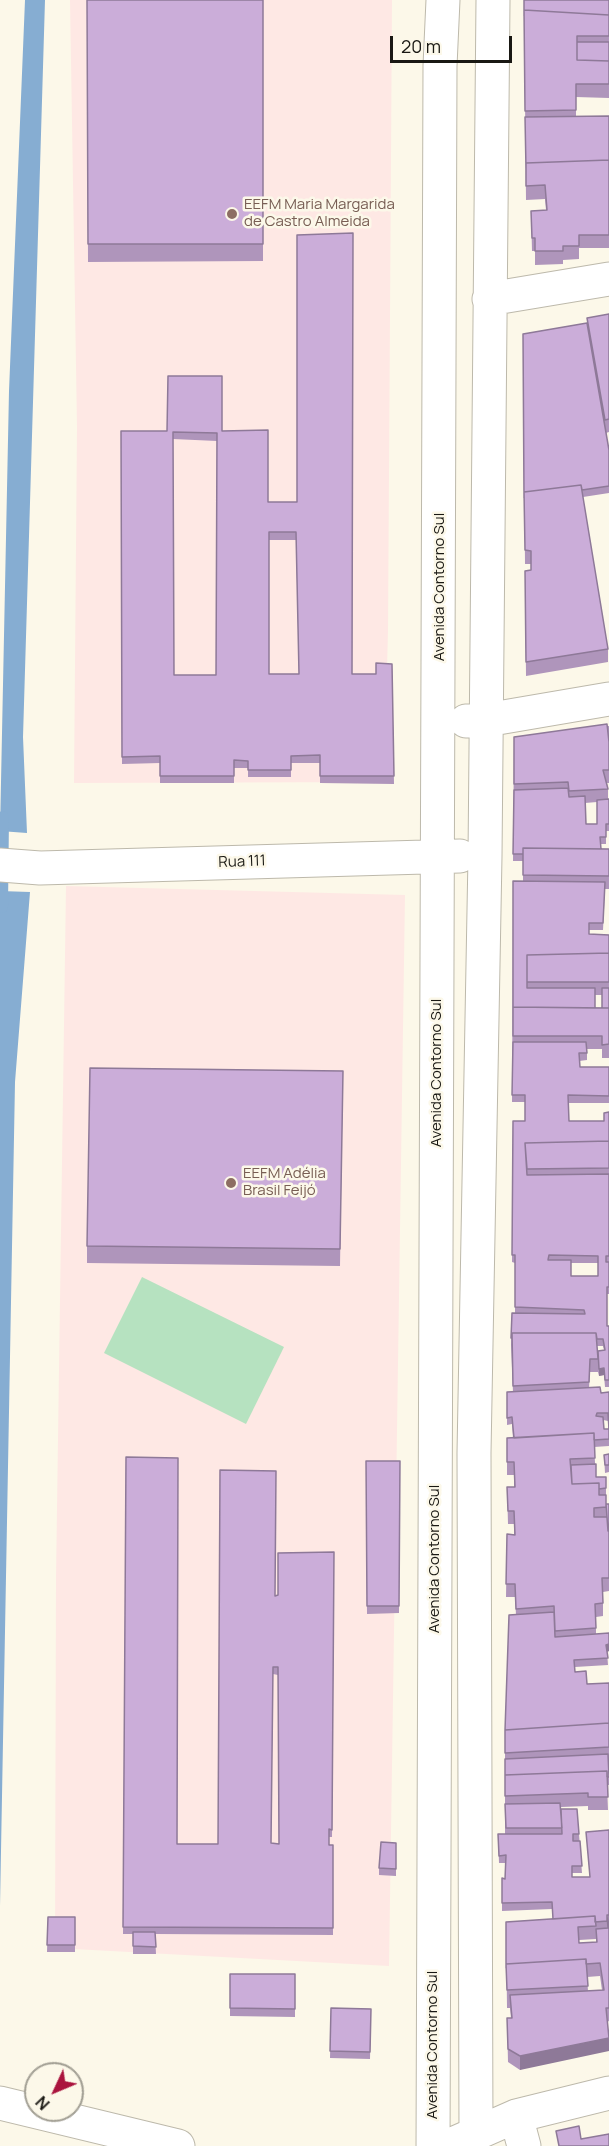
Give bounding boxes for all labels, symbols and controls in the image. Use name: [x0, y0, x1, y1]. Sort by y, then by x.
scale bar: [393, 24, 514, 62]
text: 20 m: [401, 34, 441, 58]
place label: EEFM Maria Margarida de Castro Almeida: [244, 196, 395, 231]
marker: EEFM Maria Margarida de Castro Almeida: [225, 207, 239, 221]
street label: Avenida Contorno Sul: [431, 513, 449, 661]
street label: Rua 111: [218, 852, 266, 872]
street label: Avenida Contorno Sul: [428, 999, 446, 1147]
place label: EEFM Adélia Brasil Feijó: [243, 1165, 326, 1200]
marker: EEFM Adélia Brasil Feijó: [224, 1176, 238, 1190]
street label: Avenida Contorno Sul: [426, 1485, 444, 1633]
street label: Avenida Contorno Sul: [424, 1971, 442, 2119]
north arrow: [24, 2062, 84, 2122]
text: N: [31, 2091, 54, 2115]

